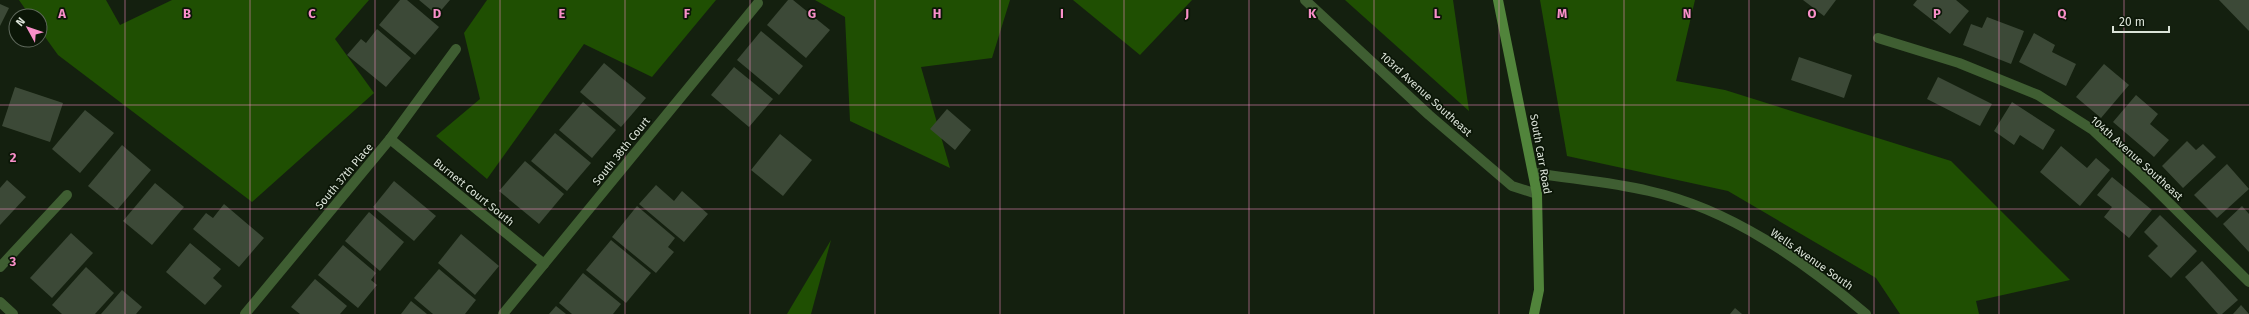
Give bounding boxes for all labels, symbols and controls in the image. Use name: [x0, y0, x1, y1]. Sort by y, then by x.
text: A: [57, 6, 66, 21]
text: B: [183, 6, 191, 21]
text: C: [308, 6, 316, 21]
text: D: [433, 6, 442, 21]
text: E: [559, 6, 566, 21]
text: F: [684, 6, 691, 21]
text: G: [808, 6, 816, 21]
text: H: [933, 6, 941, 21]
text: I: [1060, 6, 1064, 21]
text: J: [1184, 6, 1189, 21]
text: K: [1308, 6, 1317, 21]
text: L: [1434, 6, 1441, 21]
text: M: [1557, 6, 1567, 21]
text: N: [1683, 6, 1691, 21]
text: O: [1808, 6, 1817, 21]
text: P: [1933, 6, 1941, 21]
text: Q: [2058, 6, 2068, 21]
north arrow: [8, 8, 48, 48]
scale bar: [2113, 8, 2169, 34]
text: N: [13, 15, 28, 29]
text: 20 m: [2119, 15, 2145, 29]
street label: 103rd Avenue Southeast: [1377, 50, 1474, 139]
street label: South Carr Road: [1527, 113, 1554, 195]
street label: 104th Avenue Southeast: [2088, 114, 2185, 203]
street label: South 38th Court: [590, 115, 653, 188]
street label: South 37th Place: [313, 141, 376, 212]
text: 2: [10, 150, 17, 165]
street label: Burnett Court South: [431, 156, 517, 229]
street label: Wells Avenue South: [1768, 226, 1856, 293]
text: 3: [9, 254, 17, 269]

